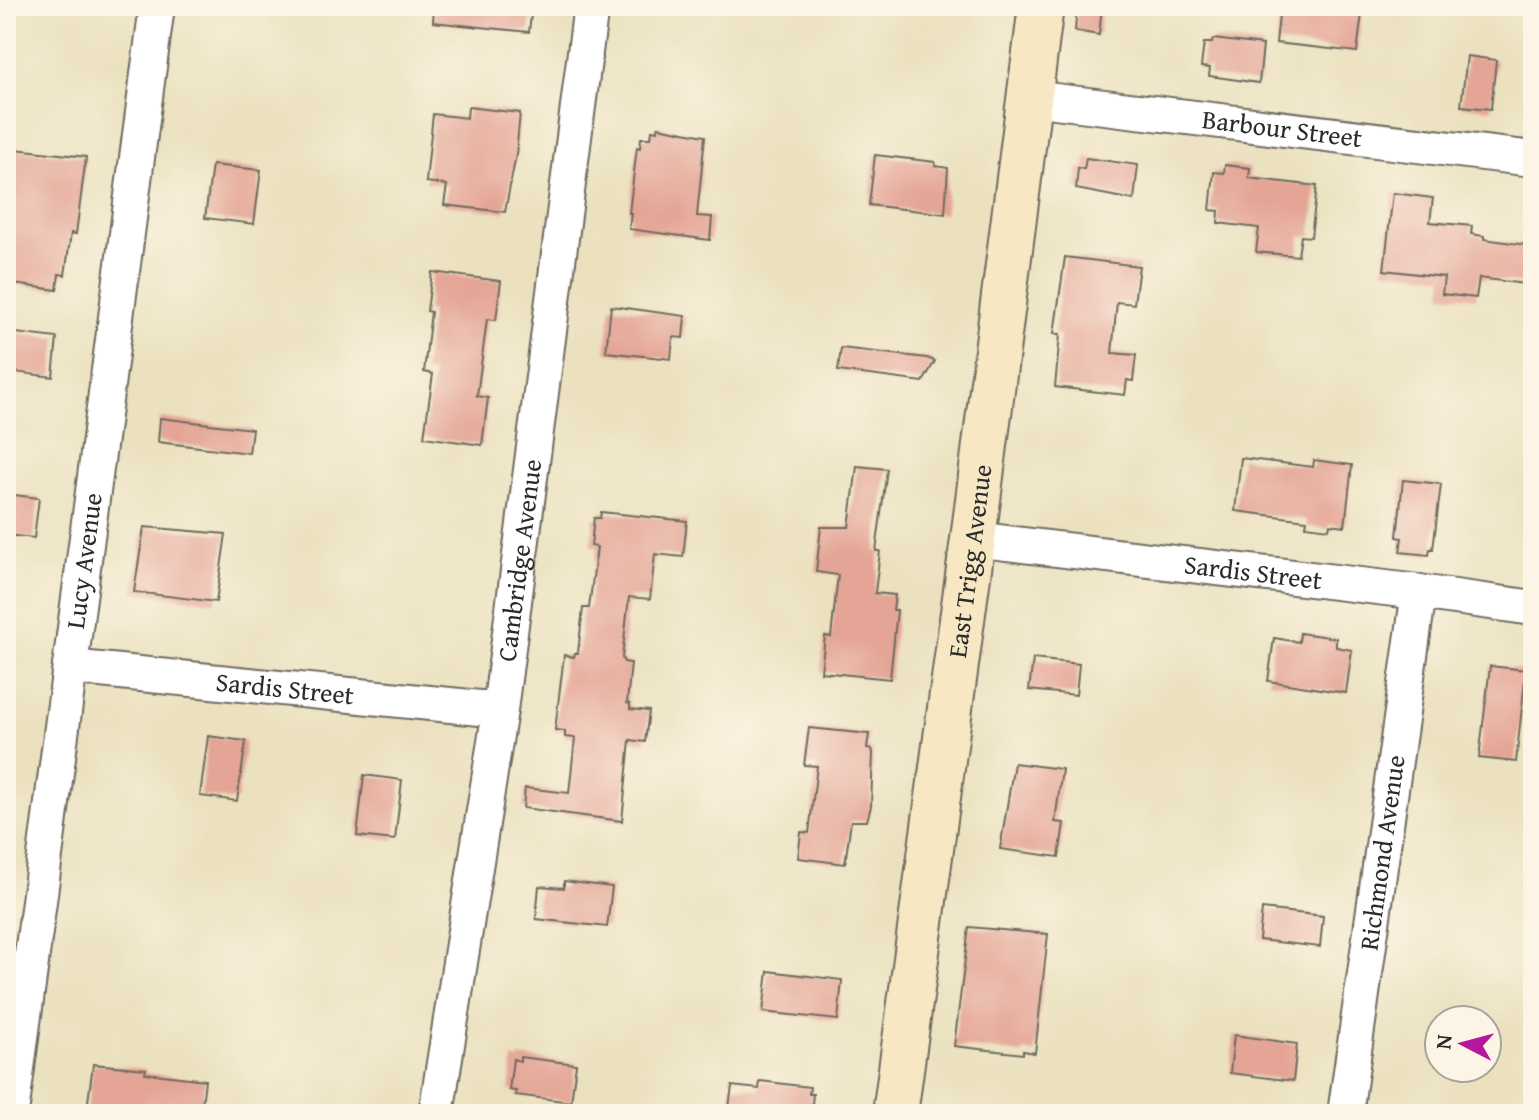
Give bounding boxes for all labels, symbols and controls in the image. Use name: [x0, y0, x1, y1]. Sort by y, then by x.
street label: Barbour Street: [1200, 99, 1364, 157]
street label: Cambridge Avenue: [486, 457, 551, 664]
street label: East Trigg Avenue: [937, 462, 1001, 660]
street label: Lucy Avenue: [55, 490, 112, 631]
street label: Sardis Street: [1182, 544, 1324, 599]
street label: Sardis Street: [214, 662, 356, 714]
street label: Richmond Avenue: [1348, 752, 1415, 953]
north arrow: [1423, 1004, 1503, 1084]
text: N: [1426, 1033, 1460, 1051]

